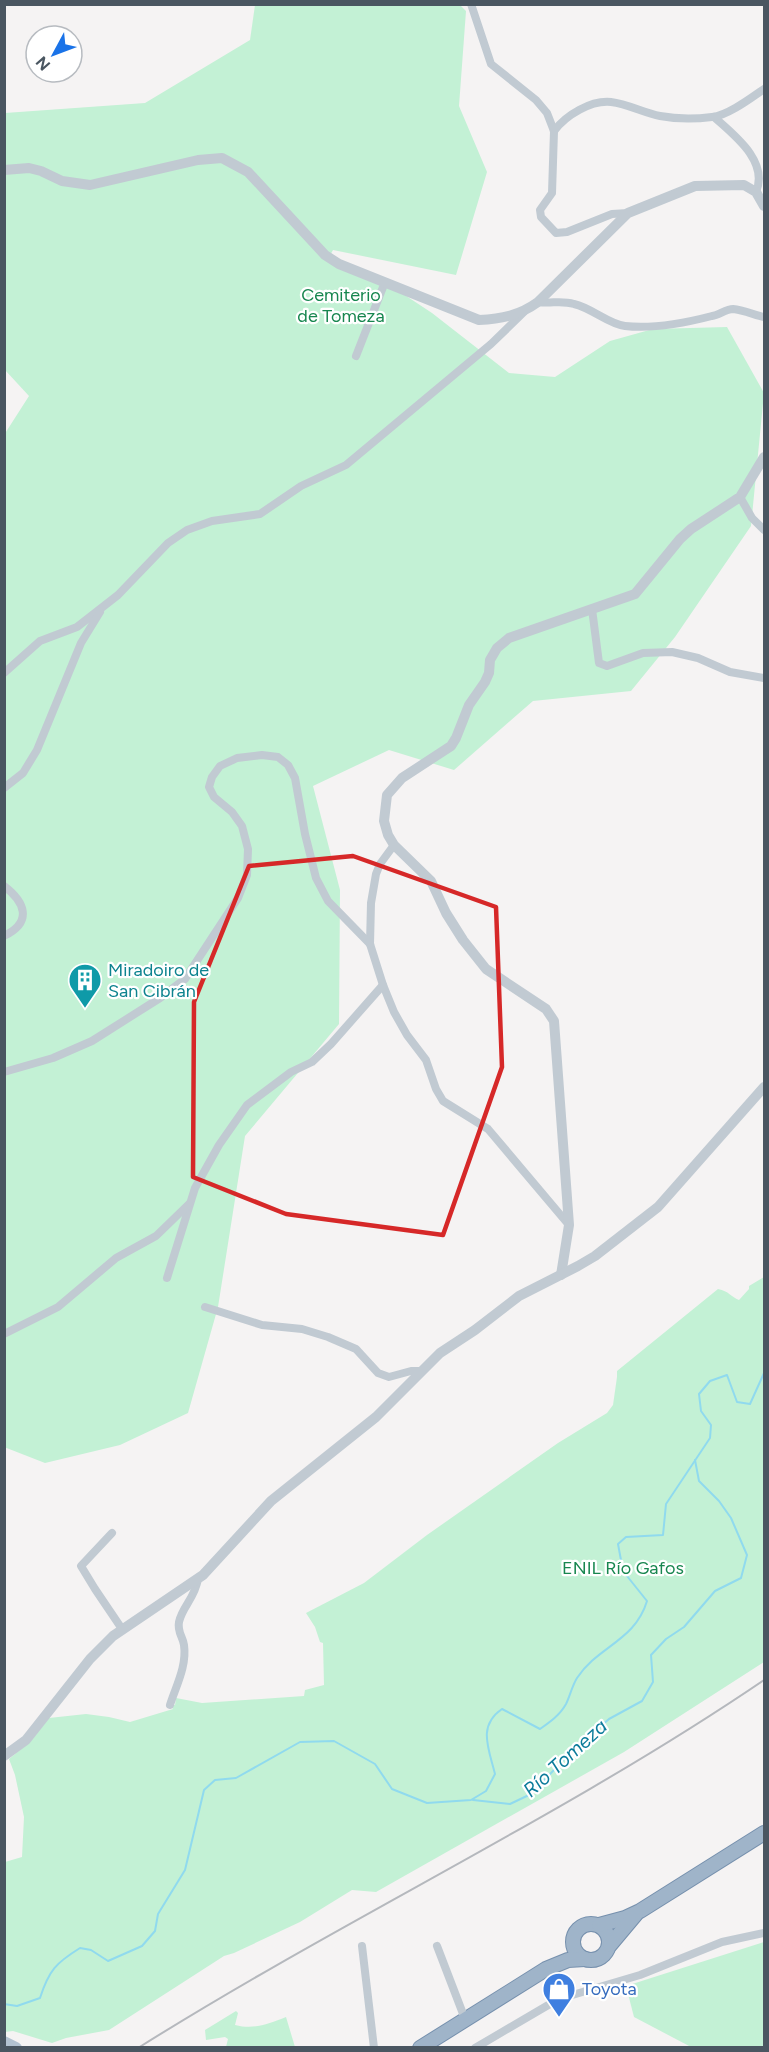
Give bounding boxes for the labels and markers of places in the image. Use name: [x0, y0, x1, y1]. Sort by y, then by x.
place label: Miradoiro de San Cibrán: [108, 959, 209, 1002]
building icon: Miradoiro de San Cibrán: [67, 962, 103, 1009]
shop icon: Toyota: [541, 1971, 577, 2018]
place label: Toyota: [582, 1978, 637, 2000]

